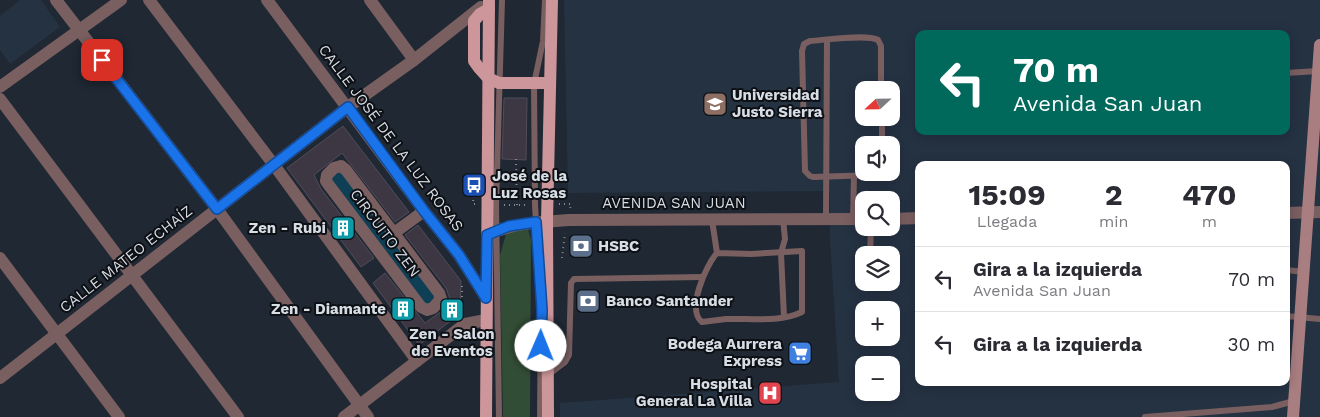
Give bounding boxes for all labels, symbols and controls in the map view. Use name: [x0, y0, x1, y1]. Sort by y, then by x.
pin: [81, 39, 123, 81]
street label: CALLE JOSÉ DE LA LUZ ROSAS: [315, 41, 467, 235]
icon: arrive: [88, 46, 116, 74]
text: 70 m: [1013, 49, 1099, 91]
icon: left: [930, 50, 995, 115]
north arrow: [855, 81, 900, 126]
map controls: [855, 81, 900, 401]
place label: Universidad Justo Sierra: [732, 86, 823, 121]
school or university icon: Universidad Justo Sierra: [702, 91, 728, 117]
text: Avenida San Juan: [1013, 91, 1202, 116]
button: sound: [855, 136, 900, 181]
place label: José de la Luz Rosas: [492, 167, 568, 202]
bus stop icon: José de la Luz Rosas: [461, 172, 487, 198]
text: 15:09: [968, 177, 1046, 212]
text: 2: [1105, 177, 1123, 212]
text: 470: [1182, 177, 1237, 212]
street label: CIRCUITO ZEN: [346, 186, 424, 280]
button: search: [855, 191, 900, 236]
street label: AVENIDA SAN JUAN: [602, 194, 746, 212]
street label: CALLE MATEO ECHAÍZ: [56, 202, 196, 316]
text: Llegada: [977, 212, 1037, 231]
text: min: [1099, 212, 1129, 231]
text: m: [1202, 212, 1217, 231]
building icon: Zen - Rubi: [330, 215, 356, 241]
place label: Zen - Rubi: [249, 219, 326, 237]
bank icon: HSBC: [568, 233, 594, 259]
place label: HSBC: [598, 237, 639, 255]
button: layers: [855, 246, 900, 291]
text: Gira a la izquierda: [973, 258, 1142, 281]
icon: left: [930, 265, 958, 293]
text: 70 m: [1228, 268, 1275, 291]
text: Avenida San Juan: [973, 281, 1111, 300]
bank icon: Banco Santander: [575, 288, 601, 314]
place label: Banco Santander: [606, 292, 733, 310]
building icon: Zen - Diamante: [390, 296, 416, 322]
building icon: Zen - Salon de Eventos: [439, 297, 465, 323]
place label: Zen - Diamante: [271, 300, 386, 318]
button: +: [855, 301, 900, 346]
position arrow: [514, 319, 566, 371]
place label: Zen - Salon de Eventos: [409, 325, 495, 360]
icon: left: [930, 330, 958, 358]
text: Gira a la izquierda: [973, 333, 1142, 356]
text: 30 m: [1228, 333, 1275, 356]
place label: Bodega Aurrera Express: [668, 335, 782, 370]
supermarket icon: Bodega Aurrera Express: [787, 340, 813, 366]
button: −: [855, 356, 900, 401]
place label: Hospital General La Villa: [636, 375, 752, 410]
hospital icon: Hospital General La Villa: [757, 380, 783, 406]

